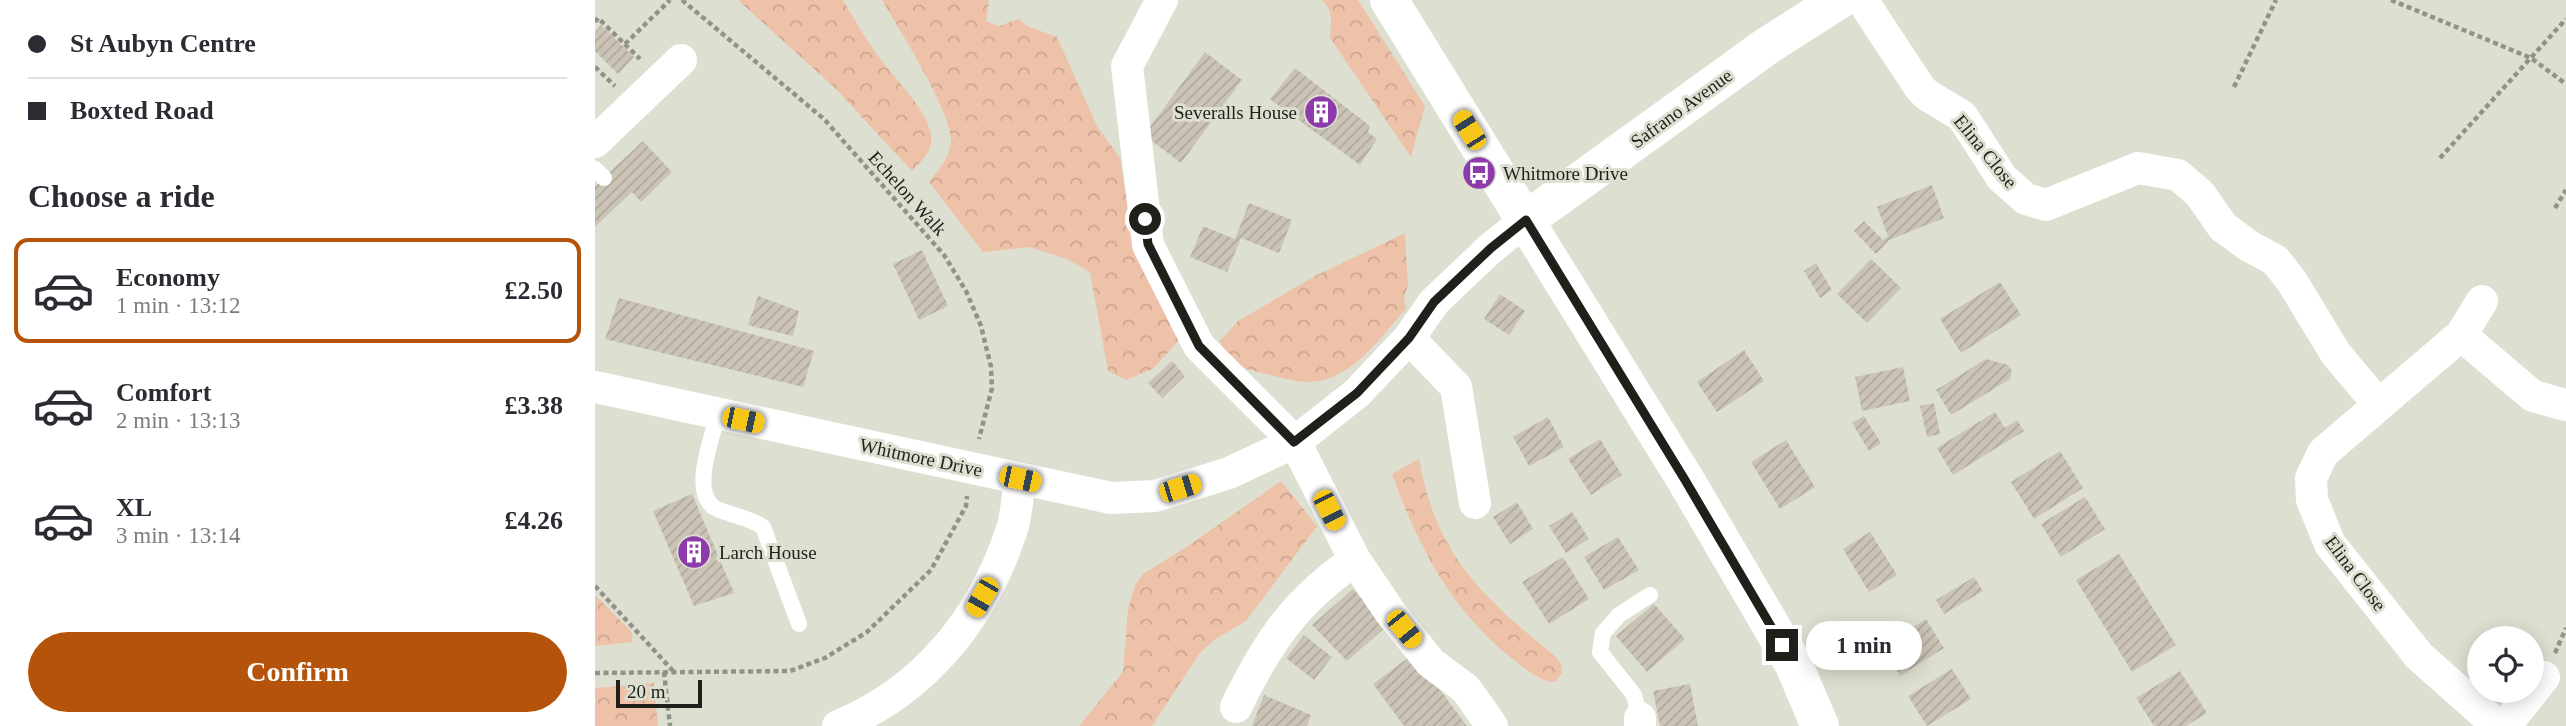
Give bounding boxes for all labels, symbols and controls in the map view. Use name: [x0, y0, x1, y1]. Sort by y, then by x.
text: St Aubyn Centre: [70, 29, 256, 58]
street label: Safrano Avenue: [1626, 65, 1736, 152]
building icon: Severalls House: [1302, 93, 1340, 131]
text: Boxted Road: [70, 96, 214, 125]
place label: Severalls House: [1174, 102, 1297, 123]
car: [1449, 107, 1490, 153]
street label: Elina Close: [1950, 110, 2022, 192]
street label: Echelon Walk: [864, 147, 951, 240]
bus stop icon: Whitmore Drive: [1460, 154, 1498, 192]
place label: Whitmore Drive: [1503, 163, 1628, 184]
text: Choose a ride: [28, 178, 215, 214]
route start: [1129, 203, 1161, 235]
icon: car: [32, 259, 95, 322]
text: Economy: [116, 263, 220, 292]
text: £2.50: [505, 276, 563, 305]
text: 1 min · 13:12: [116, 293, 241, 318]
icon: car: [32, 374, 95, 437]
text: Comfort: [116, 378, 211, 407]
text: £3.38: [505, 391, 563, 420]
car: [721, 405, 766, 435]
text: 2 min · 13:13: [116, 408, 241, 433]
street label: Whitmore Drive: [858, 434, 984, 481]
car: [998, 464, 1043, 494]
car: [1157, 472, 1204, 504]
car: [1311, 487, 1348, 533]
icon: car: [32, 489, 95, 552]
text: XL: [116, 493, 152, 522]
text: £4.26: [505, 506, 563, 535]
text: 3 min · 13:14: [116, 523, 241, 548]
street label: Elina Close: [2321, 532, 2391, 615]
building icon: Larch House: [675, 533, 713, 571]
place label: Larch House: [719, 542, 817, 563]
car: [963, 574, 1002, 620]
car: [1383, 606, 1426, 652]
callout: 1 min: [1807, 620, 1922, 670]
map controls: [2467, 626, 2544, 703]
button: locate: [2467, 626, 2544, 703]
route end: [1766, 629, 1798, 661]
button: Confirm: [28, 632, 567, 712]
text: 1 min: [1836, 633, 1892, 658]
scale bar: [616, 677, 702, 709]
text: 20 m: [627, 681, 666, 702]

